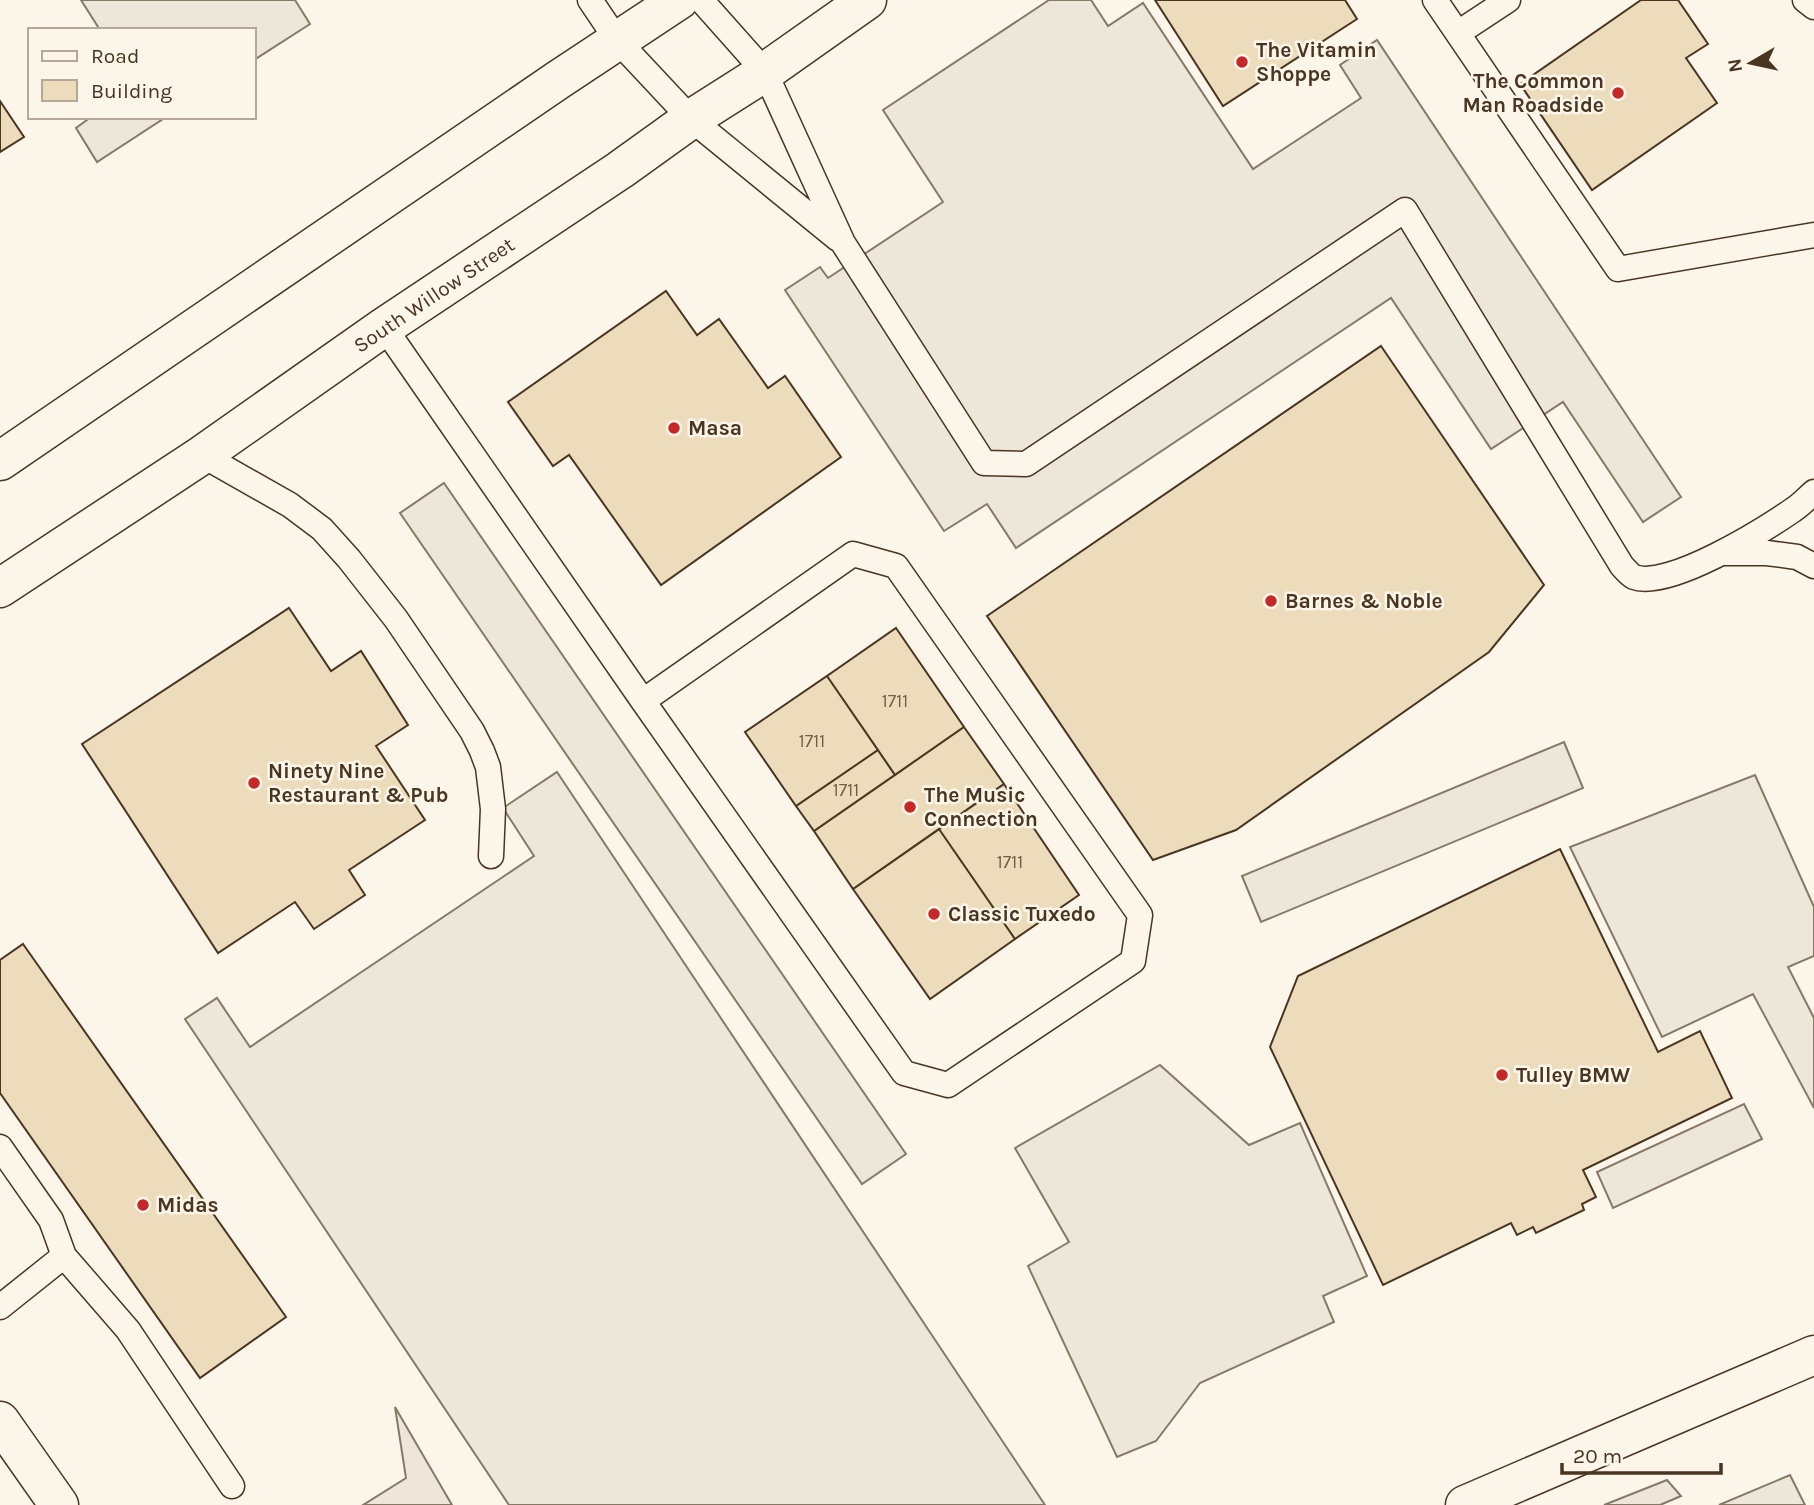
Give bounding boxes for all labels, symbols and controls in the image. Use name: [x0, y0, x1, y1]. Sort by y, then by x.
legend: [28, 28, 256, 119]
north arrow: [1716, 28, 1786, 98]
place label: The Vitamin Shoppe: [1256, 38, 1377, 86]
text: Road: [91, 44, 139, 68]
marker: The Vitamin Shoppe: [1234, 54, 1250, 70]
text: N: [1723, 57, 1747, 74]
place label: The Common Man Roadside: [1462, 69, 1604, 117]
text: Building: [91, 79, 172, 103]
marker: The Common Man Roadside: [1610, 85, 1626, 101]
street label: South Willow Street: [349, 232, 519, 358]
place label: Masa: [688, 416, 742, 440]
marker: Masa: [666, 420, 682, 436]
place label: Barnes & Noble: [1285, 589, 1443, 613]
marker: Barnes & Noble: [1263, 593, 1279, 609]
house number: 1711: [882, 690, 908, 712]
house number: 1711: [799, 730, 825, 752]
place label: Ninety Nine Restaurant & Pub: [268, 759, 449, 807]
marker: Ninety Nine Restaurant & Pub: [246, 775, 262, 791]
house number: 1711: [833, 779, 859, 801]
place label: The Music Connection: [924, 783, 1038, 831]
marker: The Music Connection: [902, 799, 918, 815]
house number: 1711: [997, 851, 1023, 873]
place label: Classic Tuxedo: [948, 902, 1096, 926]
marker: Classic Tuxedo: [926, 906, 942, 922]
place label: Tulley BMW: [1516, 1063, 1630, 1087]
marker: Tulley BMW: [1494, 1067, 1510, 1083]
place label: Midas: [157, 1193, 219, 1217]
marker: Midas: [135, 1197, 151, 1213]
scale bar: [1562, 1432, 1721, 1476]
text: 20 m: [1573, 1444, 1622, 1468]

